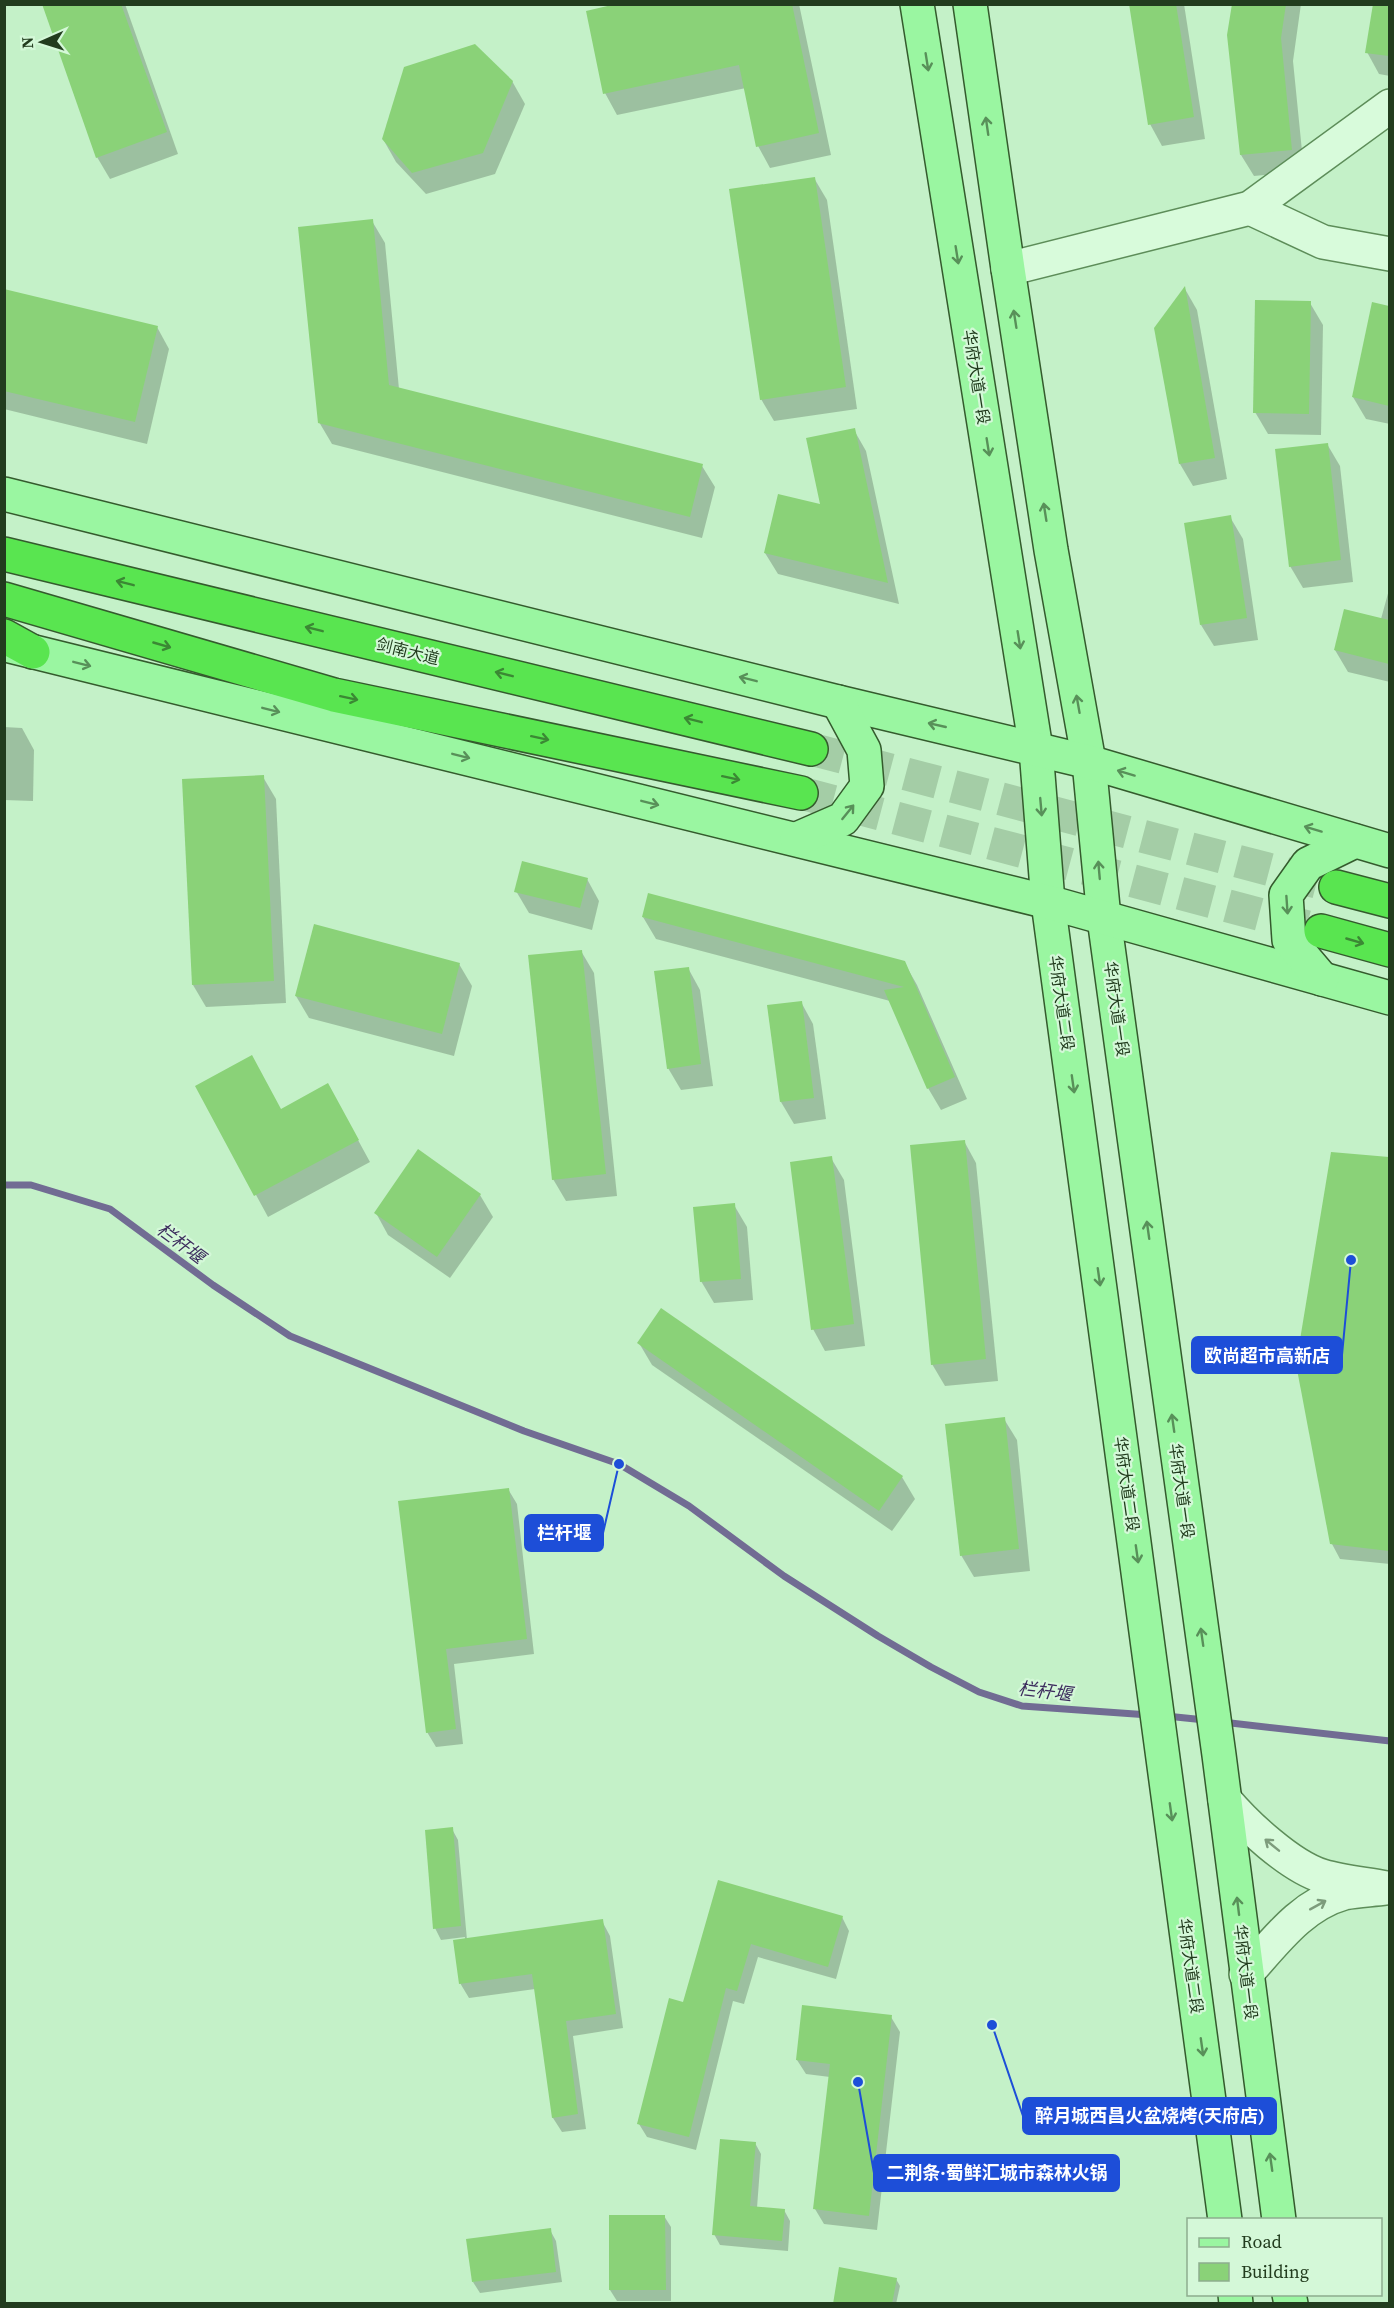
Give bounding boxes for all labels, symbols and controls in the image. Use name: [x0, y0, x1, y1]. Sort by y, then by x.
north arrow: [12, 12, 72, 72]
text: N: [16, 36, 38, 49]
one-way arrow: [921, 52, 932, 72]
one-way arrow: [982, 117, 993, 137]
one-way arrow: [952, 244, 963, 264]
one-way arrow: [1010, 310, 1021, 330]
street label: 华府大道一段: [959, 328, 995, 426]
one-way arrow: [983, 437, 994, 457]
one-way arrow: [1039, 503, 1050, 522]
one-way arrow: [115, 576, 134, 588]
one-way arrow: [305, 622, 324, 634]
one-way arrow: [1013, 630, 1024, 649]
street label: 剑南大道: [374, 633, 442, 669]
one-way arrow: [152, 640, 171, 651]
one-way arrow: [72, 658, 91, 670]
one-way arrow: [494, 668, 513, 680]
one-way arrow: [739, 673, 758, 685]
one-way arrow: [339, 693, 358, 704]
one-way arrow: [1073, 695, 1084, 714]
one-way arrow: [261, 704, 280, 716]
one-way arrow: [684, 714, 703, 726]
one-way arrow: [928, 719, 947, 731]
one-way arrow: [530, 733, 549, 744]
one-way arrow: [451, 751, 470, 763]
one-way arrow: [1117, 767, 1136, 778]
one-way arrow: [721, 773, 740, 785]
one-way arrow: [1035, 796, 1046, 816]
one-way arrow: [640, 797, 659, 809]
one-way arrow: [841, 805, 855, 820]
one-way arrow: [1304, 823, 1323, 834]
one-way arrow: [1093, 861, 1104, 881]
one-way arrow: [1282, 895, 1293, 915]
one-way arrow: [1345, 936, 1364, 947]
street label: 华府大道二段: [1044, 954, 1080, 1052]
street label: 华府大道一段: [1099, 960, 1135, 1058]
one-way arrow: [1067, 1074, 1078, 1093]
water label: 栏杆堰: [152, 1217, 212, 1271]
one-way arrow: [1142, 1220, 1153, 1240]
one-way arrow: [1094, 1267, 1105, 1287]
callout: 欧尚超市高新店: [1192, 1337, 1342, 1373]
text: 欧尚超市高新店: [1204, 1343, 1330, 1368]
one-way arrow: [1168, 1414, 1179, 1433]
street label: 华府大道二段: [1109, 1435, 1145, 1533]
street label: 华府大道一段: [1164, 1442, 1200, 1540]
callout: 栏杆堰: [525, 1515, 603, 1551]
text: 栏杆堰: [537, 1520, 591, 1545]
one-way arrow: [1131, 1543, 1142, 1563]
one-way arrow: [1196, 1628, 1207, 1648]
water label: 栏杆堰: [1017, 1675, 1076, 1707]
one-way arrow: [1166, 1802, 1177, 1821]
one-way arrow: [1265, 1838, 1280, 1852]
one-way arrow: [1232, 1896, 1243, 1916]
one-way arrow: [1309, 1899, 1326, 1911]
street label: 华府大道二段: [1173, 1917, 1209, 2015]
street label: 华府大道一段: [1229, 1923, 1263, 2021]
one-way arrow: [1197, 2037, 1208, 2056]
callout: 醉月城西昌火盆烧烤(天府店): [1023, 2098, 1276, 2134]
text: 醉月城西昌火盆烧烤(天府店): [1035, 2103, 1265, 2128]
one-way arrow: [1266, 2152, 1277, 2172]
callout: 二荆条·蜀鲜汇城市森林火锅: [874, 2155, 1119, 2191]
text: 二荆条·蜀鲜汇城市森林火锅: [886, 2160, 1108, 2185]
legend: [1187, 2218, 1382, 2296]
text: Road: [1241, 2229, 1282, 2254]
text: Building: [1241, 2259, 1309, 2284]

